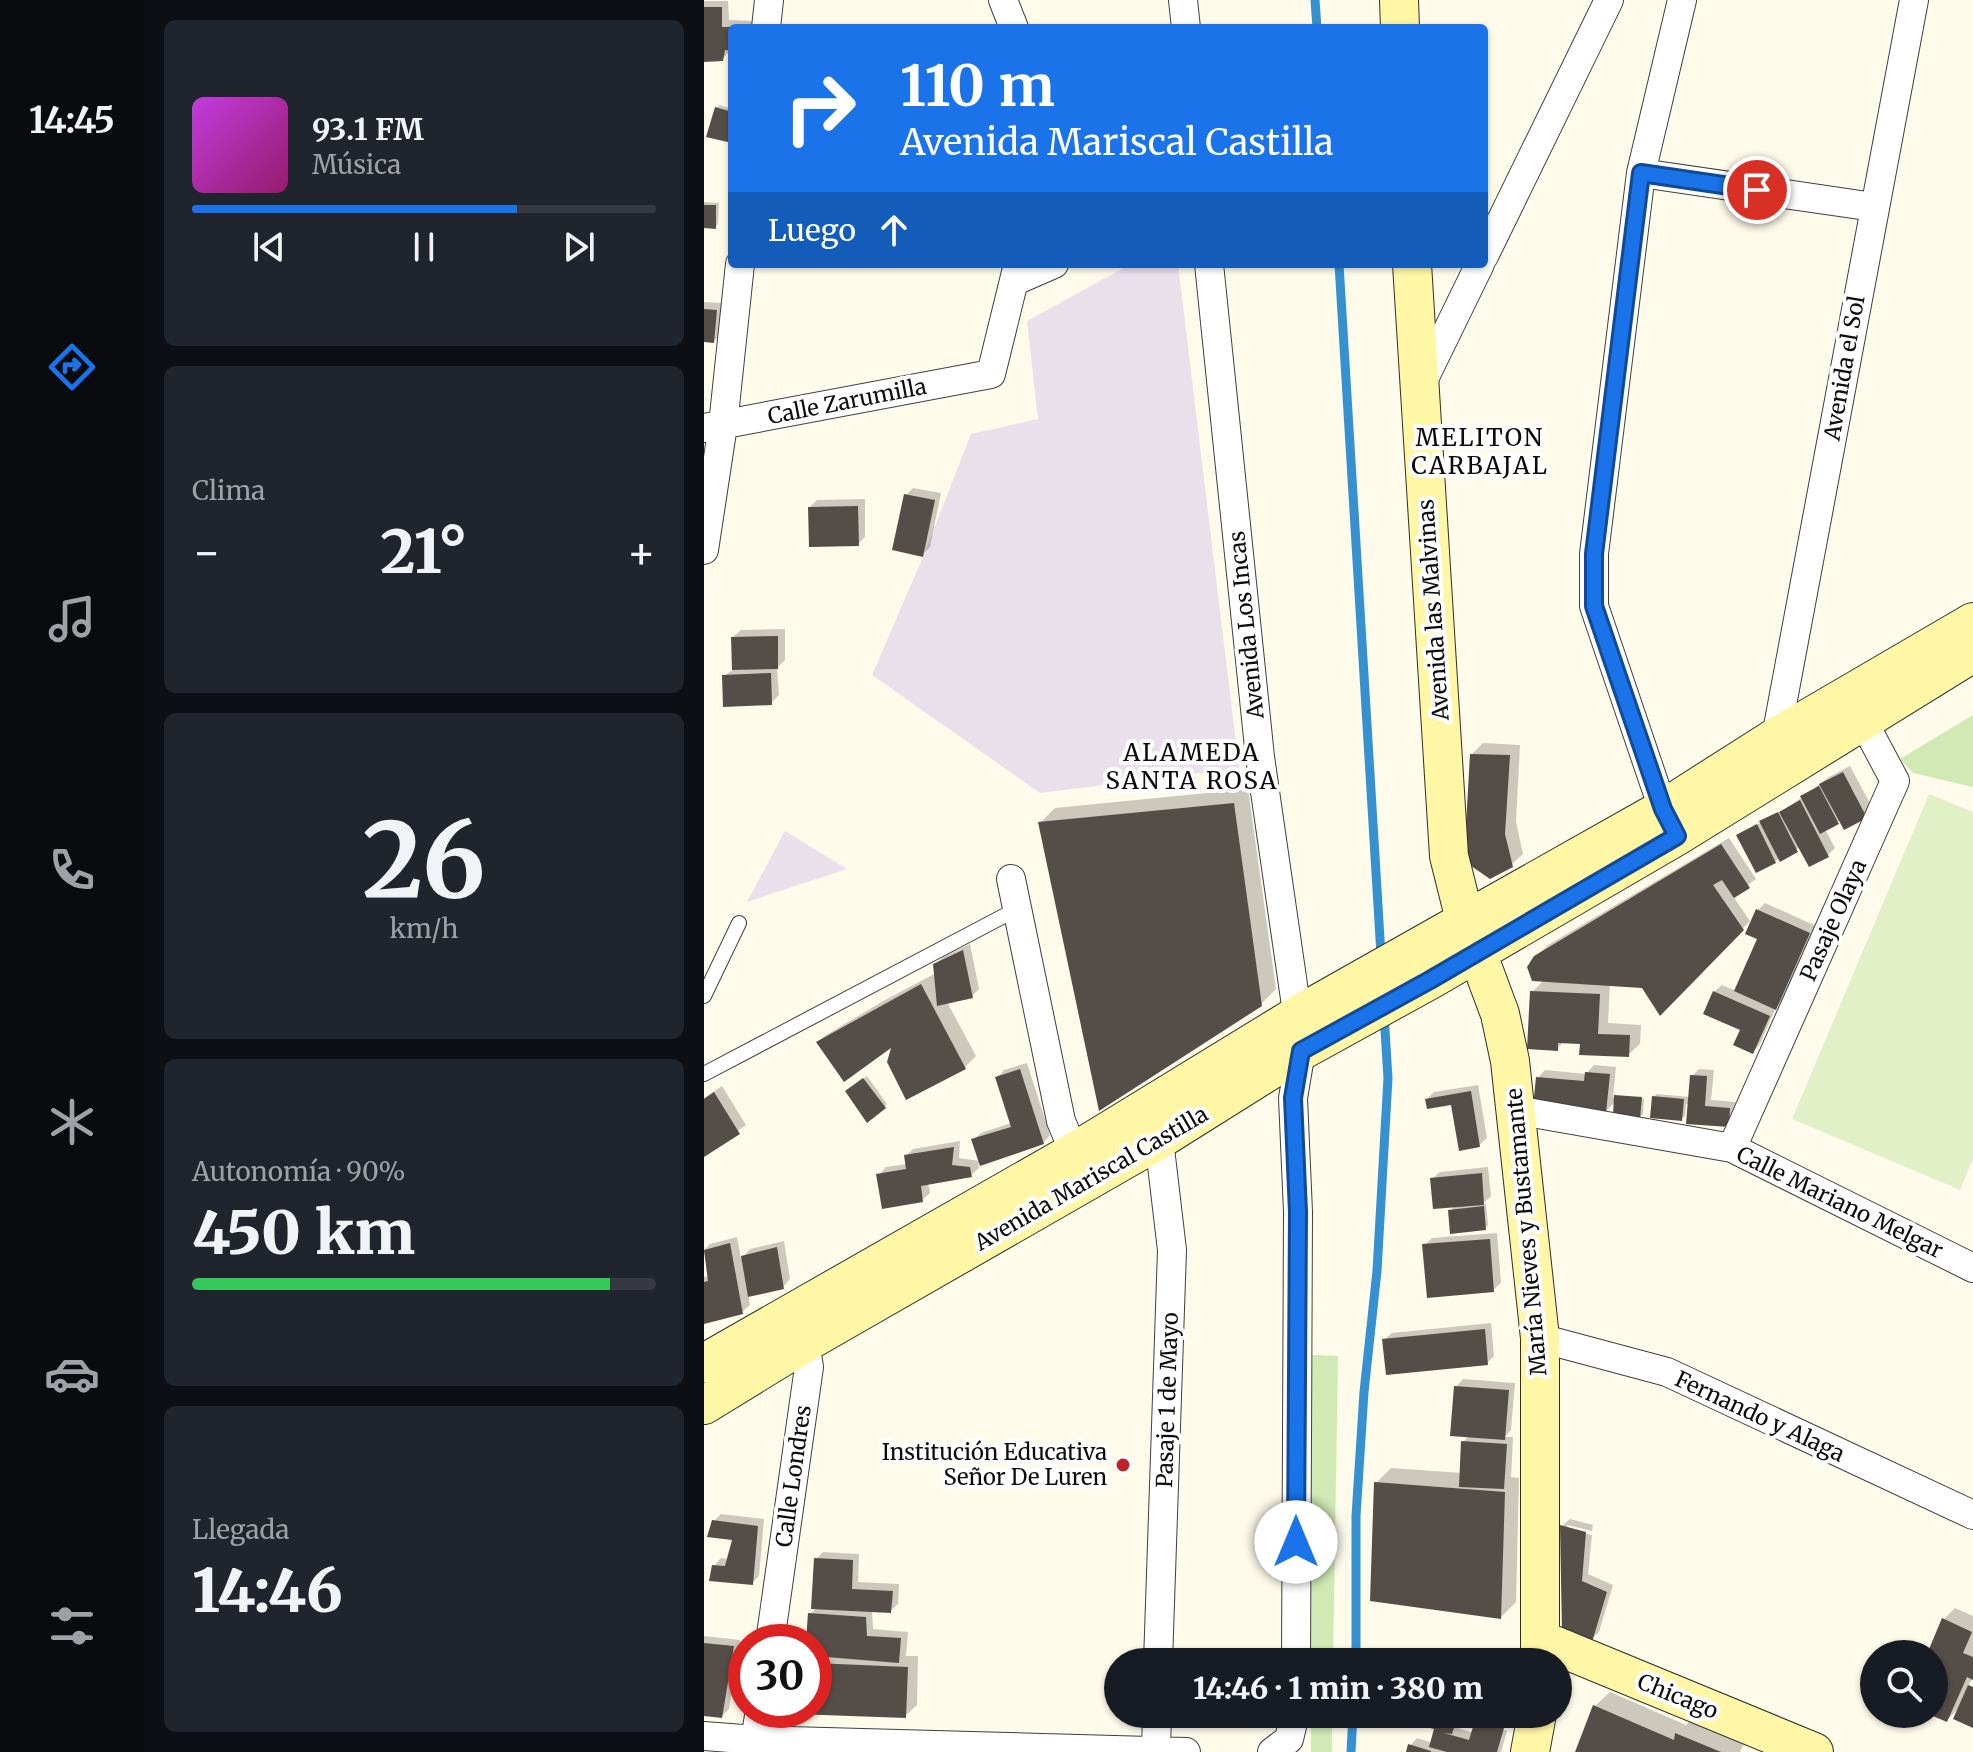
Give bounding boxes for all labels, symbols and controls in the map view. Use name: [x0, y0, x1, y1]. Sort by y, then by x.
text: 110 m: [900, 51, 1055, 121]
icon: right: [768, 56, 872, 160]
text: 14:45: [29, 98, 115, 143]
text: 93.1 FM: [312, 110, 424, 148]
text: Avenida Mariscal Castilla: [900, 120, 1334, 165]
text: Música: [312, 148, 401, 181]
pin: [1723, 156, 1791, 224]
icon: arrive: [1735, 168, 1779, 212]
icon: ahead: [872, 208, 916, 252]
text: Luego: [768, 211, 856, 249]
icon: previous: [247, 225, 291, 269]
icon: pause: [402, 225, 446, 269]
icon: next: [557, 225, 601, 269]
street label: Avenida el Sol: [1817, 293, 1871, 443]
icon: directions: [44, 339, 100, 395]
street label: Calle Zarumilla: [765, 372, 929, 430]
district label: MELITON CARBAJAL: [1411, 422, 1549, 481]
text: Clima: [192, 474, 265, 507]
street label: Avenida las Malvinas: [1411, 498, 1455, 723]
text: 21°: [380, 514, 468, 589]
text: −: [192, 525, 221, 580]
text: +: [627, 525, 656, 580]
street label: Avenida Los Incas: [1222, 530, 1270, 721]
icon: music: [44, 591, 100, 647]
district label: ALAMEDA SANTA ROSA: [1106, 737, 1278, 796]
text: 26: [362, 795, 486, 925]
icon: phone: [44, 842, 100, 898]
street label: Pasaje Olaya: [1794, 855, 1872, 985]
text: km/h: [390, 912, 458, 945]
street label: María Nieves y Bustamante: [1499, 1087, 1553, 1377]
icon: climate: [44, 1094, 100, 1150]
street label: Avenida Mariscal Castilla: [968, 1100, 1213, 1257]
street label: Calle Mariano Melgar: [1732, 1140, 1948, 1264]
text: Autonomía · 90%: [192, 1155, 405, 1188]
text: 450 km: [192, 1195, 415, 1270]
street label: Pasaje 1 de Mayo: [1150, 1312, 1184, 1488]
icon: car: [44, 1346, 100, 1402]
street label: Fernando y Alaga: [1671, 1364, 1849, 1468]
street label: Calle Londres: [769, 1403, 817, 1549]
place label: Institución Educativa Señor De Luren: [882, 1438, 1107, 1491]
marker: Institución Educativa Señor De Luren: [1114, 1456, 1132, 1474]
position arrow: [1254, 1500, 1338, 1584]
text: Llegada: [192, 1513, 289, 1546]
text: 14:46: [192, 1553, 343, 1628]
icon: filters: [44, 1598, 100, 1654]
speed limit sign: 30: [728, 1624, 832, 1728]
map controls: [1860, 1640, 1948, 1728]
button: search: [1860, 1640, 1948, 1728]
street label: Chicago: [1634, 1667, 1723, 1725]
text: 14:46 · 1 min · 380 m: [1193, 1669, 1483, 1707]

